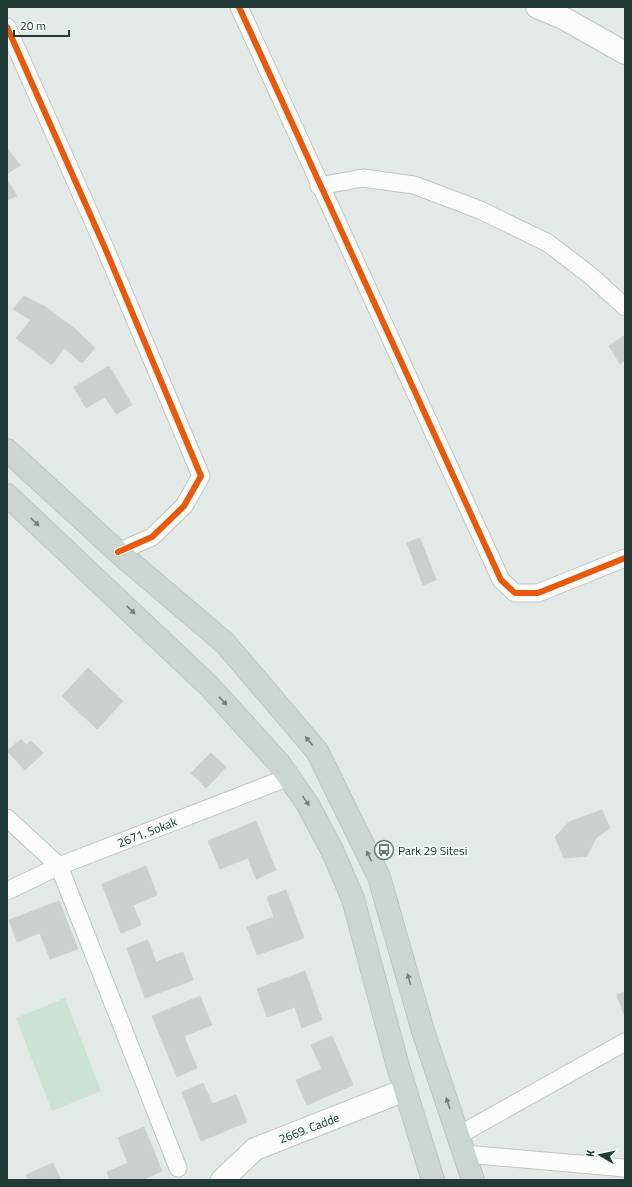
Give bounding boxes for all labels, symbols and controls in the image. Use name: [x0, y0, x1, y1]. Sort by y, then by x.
scale bar: [14, 12, 69, 38]
text: 20 m: [20, 16, 46, 35]
one-way arrow: [31, 517, 40, 526]
one-way arrow: [126, 606, 136, 615]
one-way arrow: [219, 696, 228, 706]
one-way arrow: [304, 736, 313, 746]
one-way arrow: [302, 796, 310, 807]
street label: 2671. Sokak: [114, 812, 180, 852]
bus stop icon: Park 29 Sitesi: [373, 839, 395, 861]
place label: Park 29 Sitesi: [398, 841, 467, 860]
one-way arrow: [366, 850, 372, 861]
one-way arrow: [405, 973, 411, 985]
one-way arrow: [445, 1097, 451, 1109]
street label: 2669. Cadde: [276, 1108, 342, 1148]
north arrow: [580, 1135, 620, 1175]
text: K: [582, 1148, 599, 1158]

